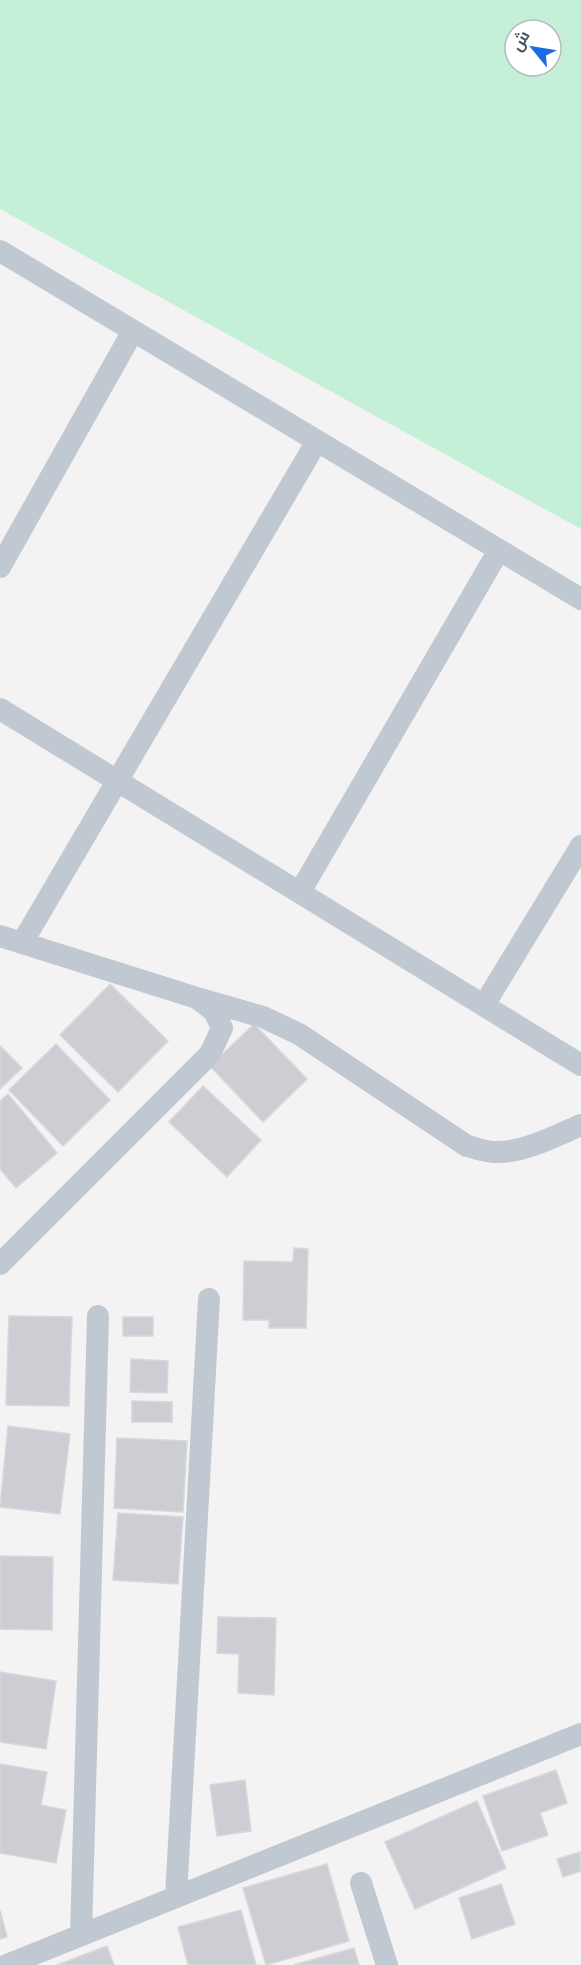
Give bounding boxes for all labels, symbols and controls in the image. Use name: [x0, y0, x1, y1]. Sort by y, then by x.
north arrow: [503, 18, 563, 78]
text: ش: [507, 27, 534, 54]

